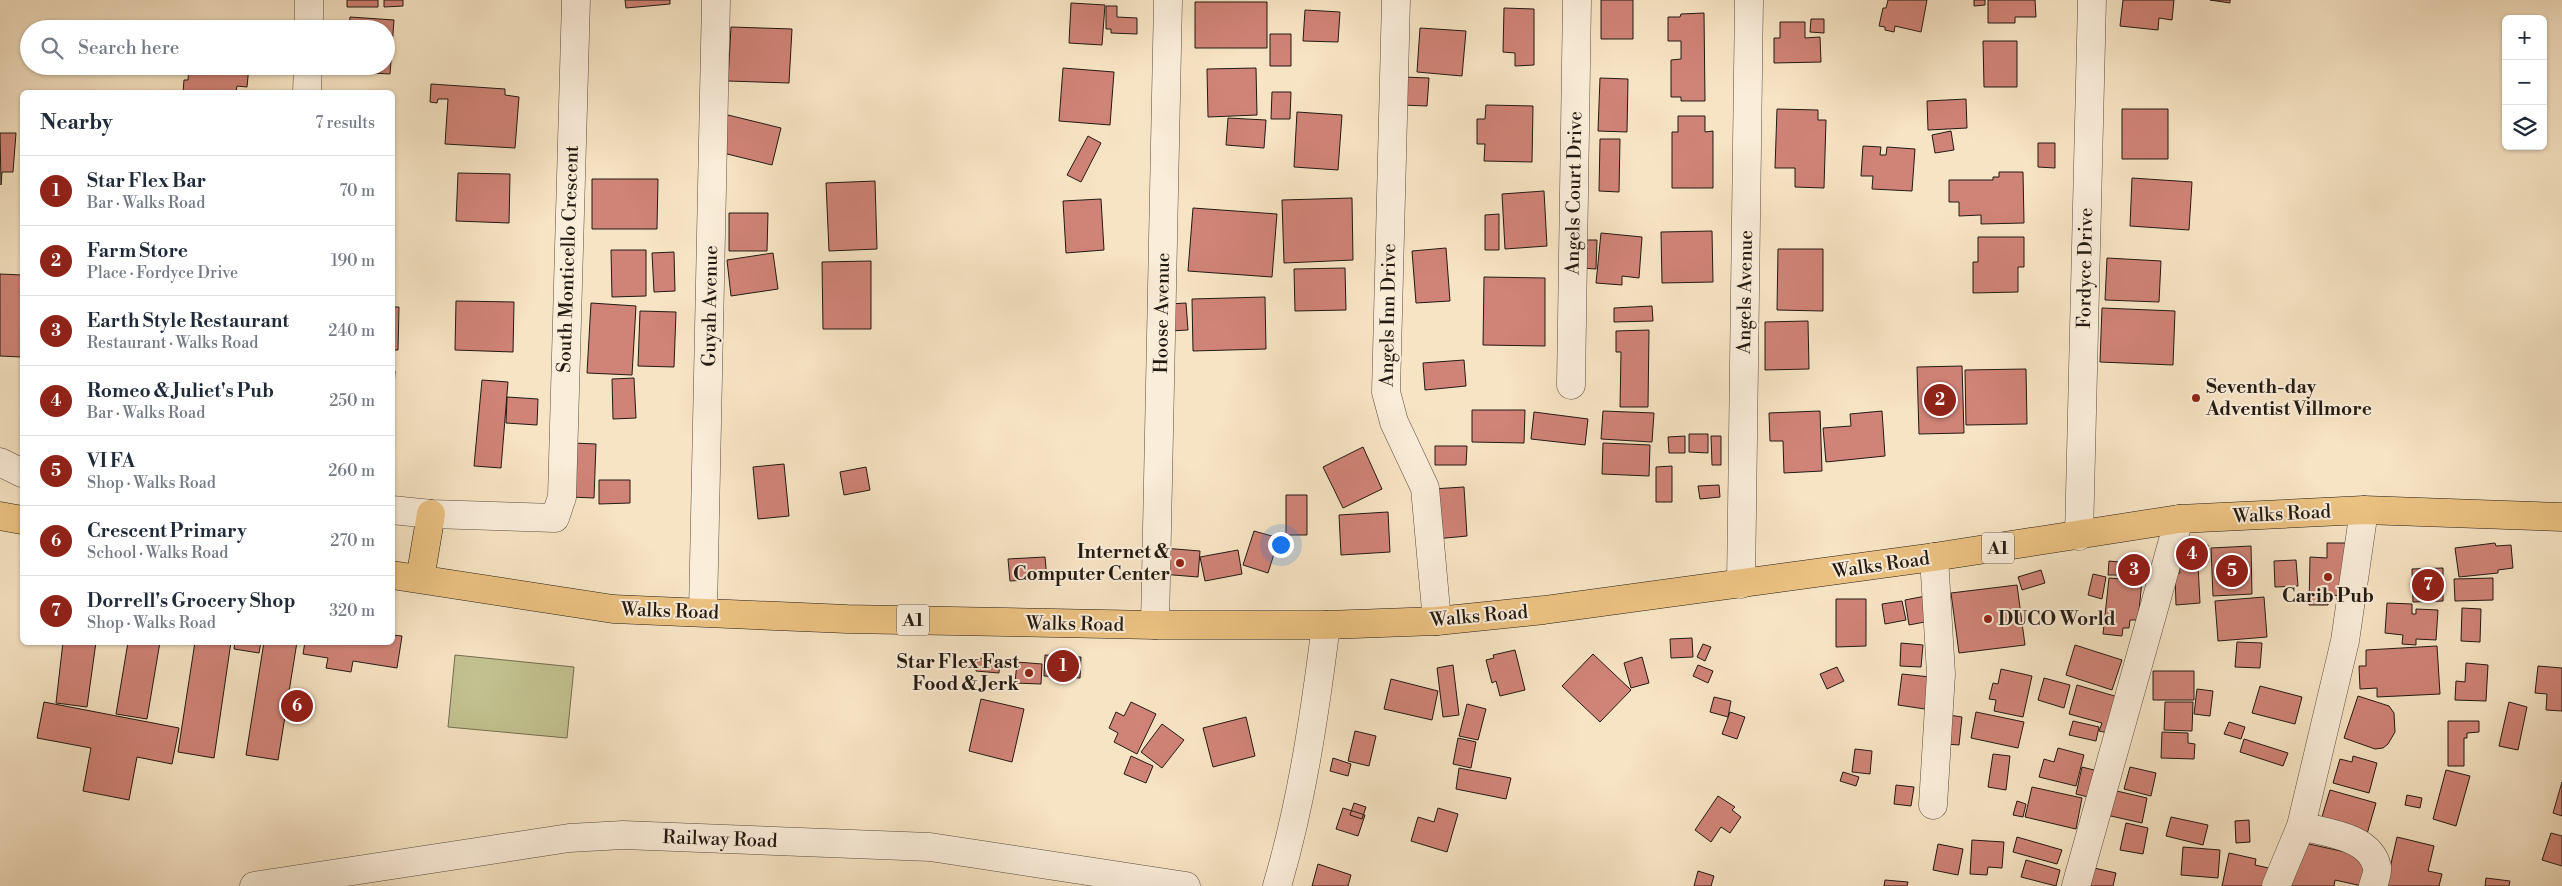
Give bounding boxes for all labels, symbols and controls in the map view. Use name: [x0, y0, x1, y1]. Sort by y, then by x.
map controls: [2502, 15, 2547, 150]
button: +: [2502, 15, 2547, 60]
search box: [20, 20, 395, 75]
icon: search: [38, 34, 66, 62]
text: Search here: [78, 36, 179, 60]
button: −: [2502, 60, 2547, 105]
button: layers: [2502, 105, 2547, 150]
text: Nearby: [40, 110, 113, 136]
street label: Angels Court Drive: [1561, 111, 1587, 276]
text: 7 results: [315, 113, 375, 133]
street label: South Monticello Crescent: [552, 145, 584, 373]
text: Star Flex Bar: [87, 169, 206, 193]
text: 1: [52, 181, 60, 201]
text: 70 m: [339, 181, 375, 201]
text: Bar · Walks Road: [87, 193, 205, 213]
street label: Fordyce Drive: [2072, 207, 2098, 329]
street label: Angels Avenue: [1732, 230, 1758, 355]
text: Farm Store: [87, 239, 188, 263]
street label: Angels Inn Drive: [1375, 243, 1401, 388]
street label: Guyah Avenue: [697, 245, 723, 367]
text: 2: [51, 251, 61, 271]
text: 190 m: [331, 251, 375, 271]
street label: Hoose Avenue: [1149, 252, 1175, 374]
text: Place · Fordyce Drive: [87, 263, 238, 283]
text: Earth Style Restaurant: [87, 309, 289, 333]
text: 3: [51, 321, 61, 341]
text: 240 m: [328, 321, 375, 341]
text: Restaurant · Walks Road: [87, 333, 258, 353]
place label: Seventh-day Adventist Villmore: [2205, 375, 2372, 421]
text: Romeo & Juliet's Pub: [87, 379, 274, 403]
pin: 2: [1924, 381, 1956, 419]
text: 4: [51, 391, 61, 411]
text: 250 m: [329, 391, 375, 411]
marker: Seventh-day Adventist Villmore: [2190, 392, 2202, 404]
text: Bar · Walks Road: [87, 403, 205, 423]
text: VI FA: [87, 449, 135, 473]
text: 5: [51, 461, 61, 481]
text: 260 m: [328, 461, 375, 481]
text: Shop · Walks Road: [87, 473, 216, 493]
street label: Walks Road: [2231, 499, 2332, 529]
text: Crescent Primary: [87, 519, 247, 543]
text: 6: [51, 531, 61, 551]
text: 270 m: [330, 531, 375, 551]
your location: [1268, 532, 1294, 558]
road number: A1: [1982, 532, 2014, 564]
pin: 4: [2176, 535, 2208, 573]
place label: Internet & Computer Center: [1013, 540, 1170, 586]
text: School · Walks Road: [87, 543, 228, 563]
street label: Walks Road: [1830, 546, 1932, 584]
pin: 3: [2118, 551, 2150, 589]
pin: 5: [2216, 552, 2248, 590]
marker: Internet & Computer Center: [1174, 557, 1186, 569]
pin: 7: [2412, 566, 2444, 604]
marker: Carib Pub: [2322, 571, 2334, 583]
place label: Carib Pub: [2282, 584, 2374, 608]
text: Dorrell's Grocery Shop: [87, 589, 296, 613]
street label: Walks Road: [619, 597, 720, 625]
street label: Walks Road: [1428, 600, 1529, 632]
text: 7: [51, 601, 61, 621]
text: 320 m: [329, 601, 375, 621]
road number: A1: [897, 604, 929, 636]
place label: DUCO World: [1998, 607, 2116, 631]
street label: Walks Road: [1025, 611, 1125, 637]
text: Shop · Walks Road: [87, 613, 216, 633]
marker: DUCO World: [1982, 613, 1994, 625]
pin: 1: [1047, 647, 1079, 685]
place label: Star Flex Fast Food & Jerk: [897, 650, 1019, 696]
marker: Star Flex Fast Food & Jerk: [1023, 667, 1035, 679]
pin: 6: [281, 687, 313, 725]
street label: Railway Road: [662, 825, 778, 853]

